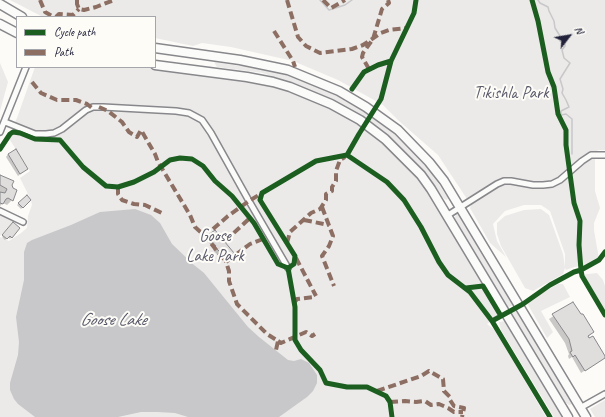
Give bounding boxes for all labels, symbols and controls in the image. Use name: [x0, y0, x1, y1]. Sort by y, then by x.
legend: [16, 16, 156, 68]
north arrow: [549, 16, 589, 56]
text: N: [572, 23, 587, 36]
text: Cycle path: [54, 24, 96, 40]
text: Path: [54, 44, 74, 60]
park label: Tikishla Park: [474, 84, 548, 104]
park label: Goose Lake Park: [186, 227, 244, 267]
water label: Goose Lake: [80, 309, 146, 331]

